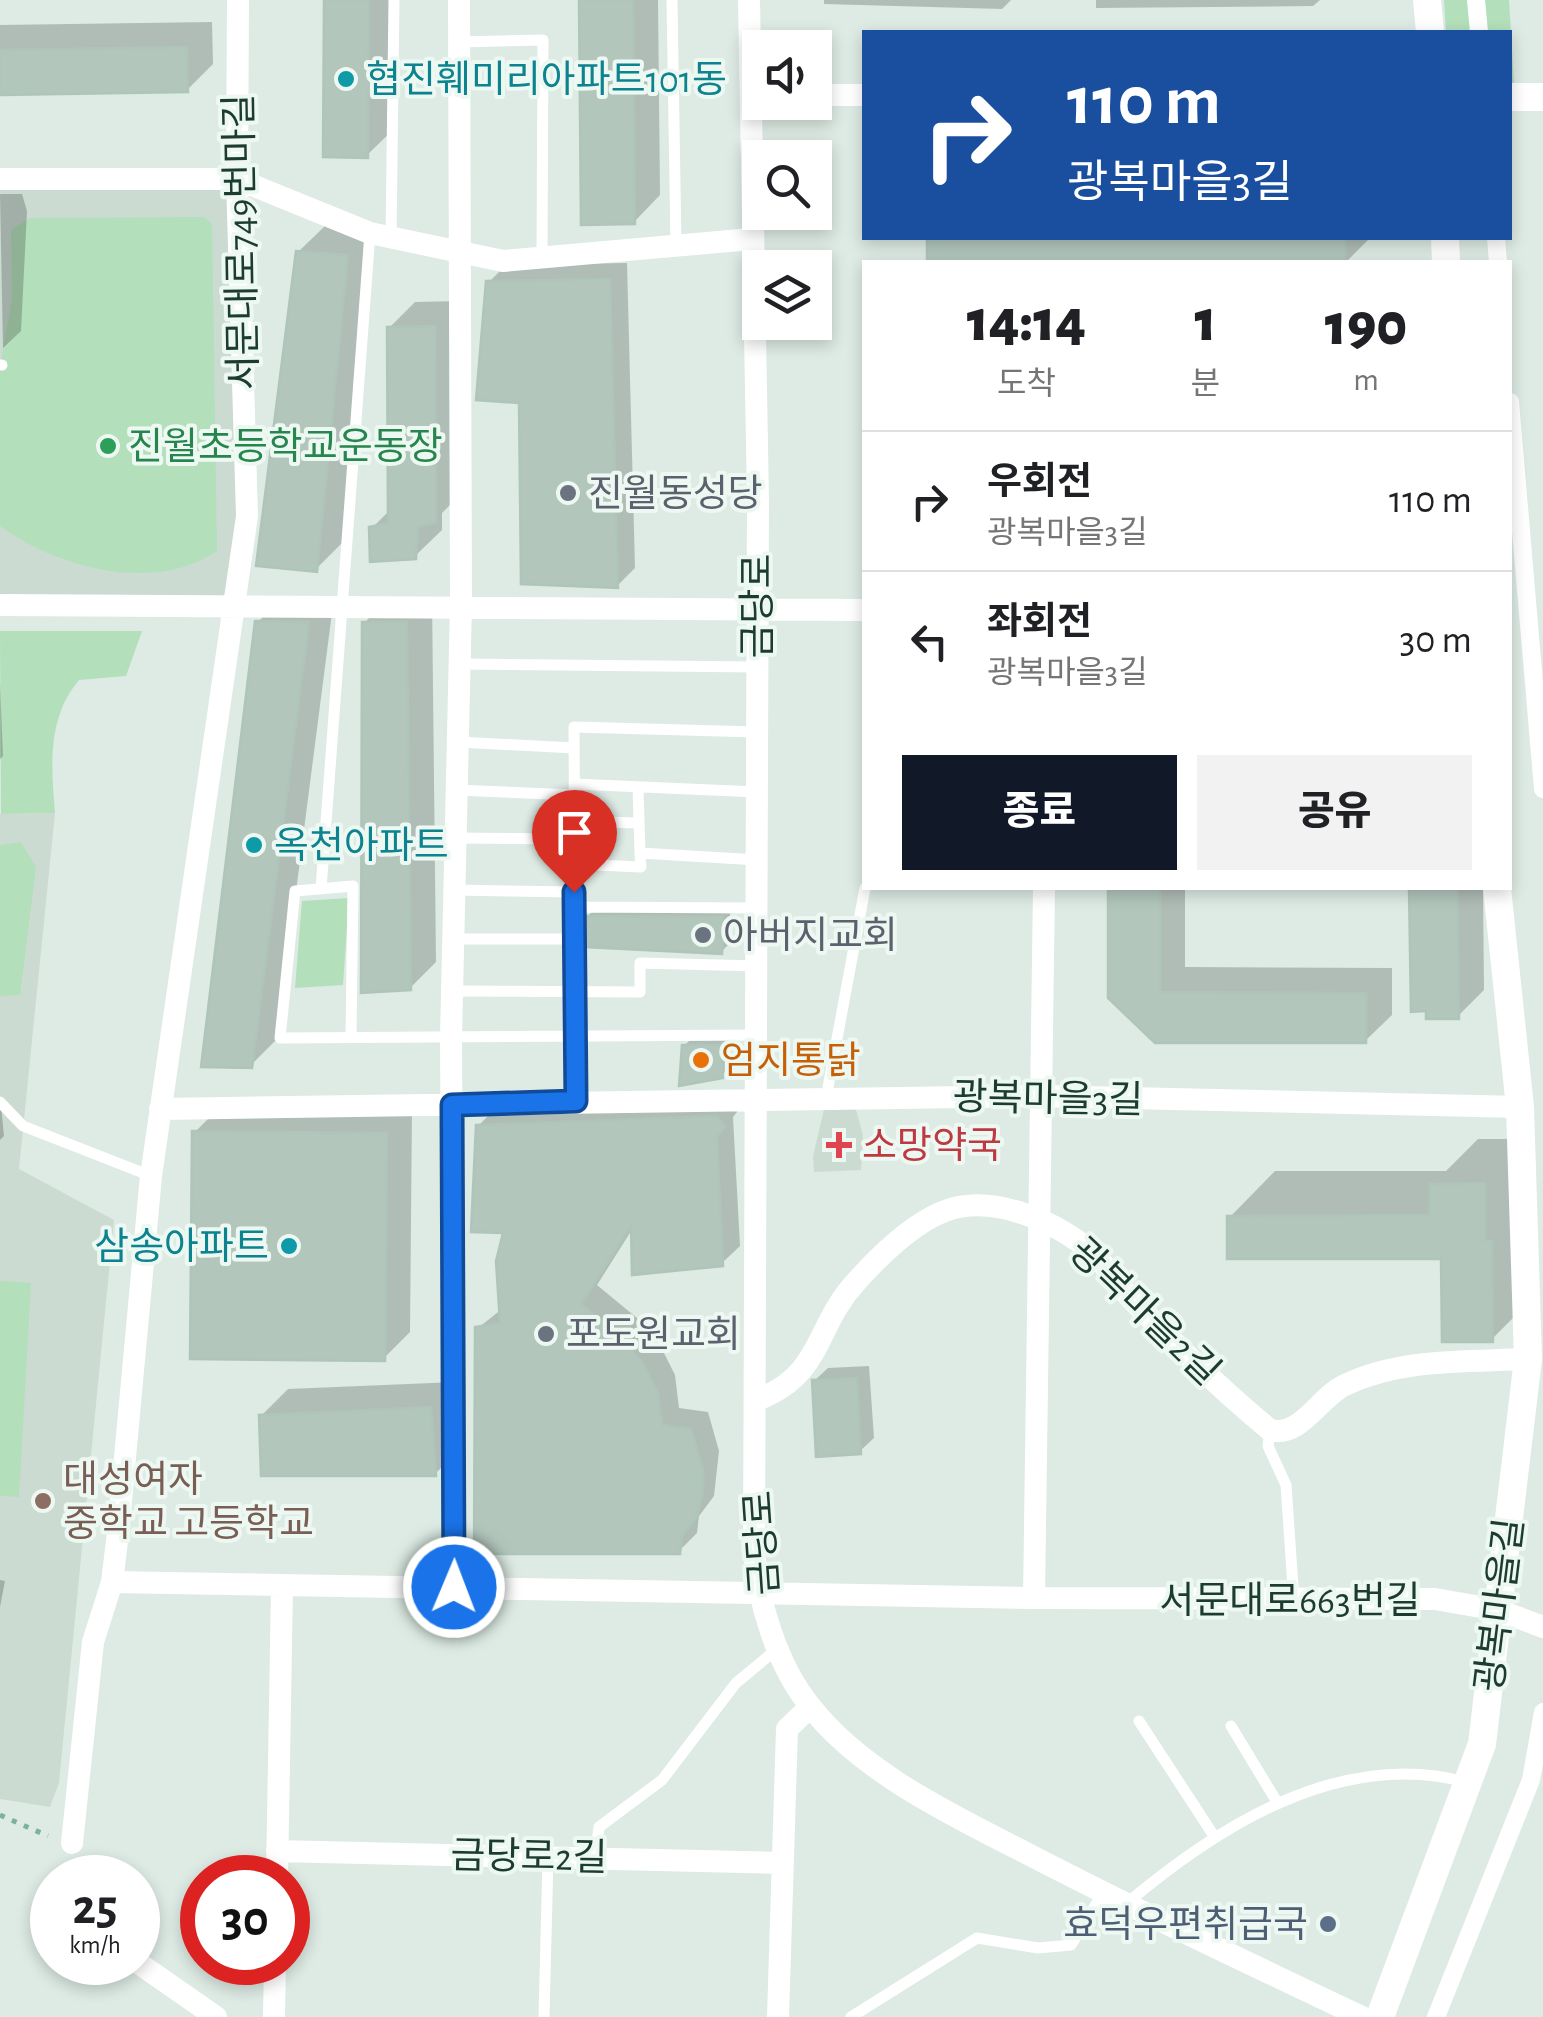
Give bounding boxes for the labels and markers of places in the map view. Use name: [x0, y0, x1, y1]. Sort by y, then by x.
place label: 협진훼미리아파트101동: [366, 60, 727, 100]
marker: 협진훼미리아파트101동: [335, 68, 357, 90]
place label: 진월초등학교운동장: [128, 427, 443, 467]
marker: 진월초등학교운동장: [97, 435, 119, 457]
place label: 진월동성당: [588, 474, 763, 514]
marker: 진월동성당: [557, 482, 579, 504]
pin: [532, 790, 617, 893]
place label: 옥천아파트: [274, 826, 449, 866]
marker: 옥천아파트: [243, 834, 265, 856]
place label: 아버지교회: [723, 916, 898, 956]
marker: 아버지교회: [692, 924, 714, 946]
place label: 엄지통닭: [721, 1041, 861, 1081]
marker: 엄지통닭: [690, 1049, 712, 1071]
place label: 소망약국: [862, 1126, 1002, 1166]
marker: 소망약국: [826, 1132, 852, 1158]
place label: 삼송아파트: [94, 1227, 269, 1267]
marker: 삼송아파트: [278, 1235, 300, 1257]
place label: 포도원교회: [566, 1315, 741, 1355]
marker: 포도원교회: [535, 1323, 557, 1345]
place label: 대성여자 중학교 고등학교: [63, 1460, 314, 1544]
marker: 대성여자 중학교 고등학교: [32, 1490, 54, 1512]
place label: 효덕우편취급국: [1063, 1905, 1308, 1945]
marker: 효덕우편취급국: [1317, 1913, 1339, 1935]

